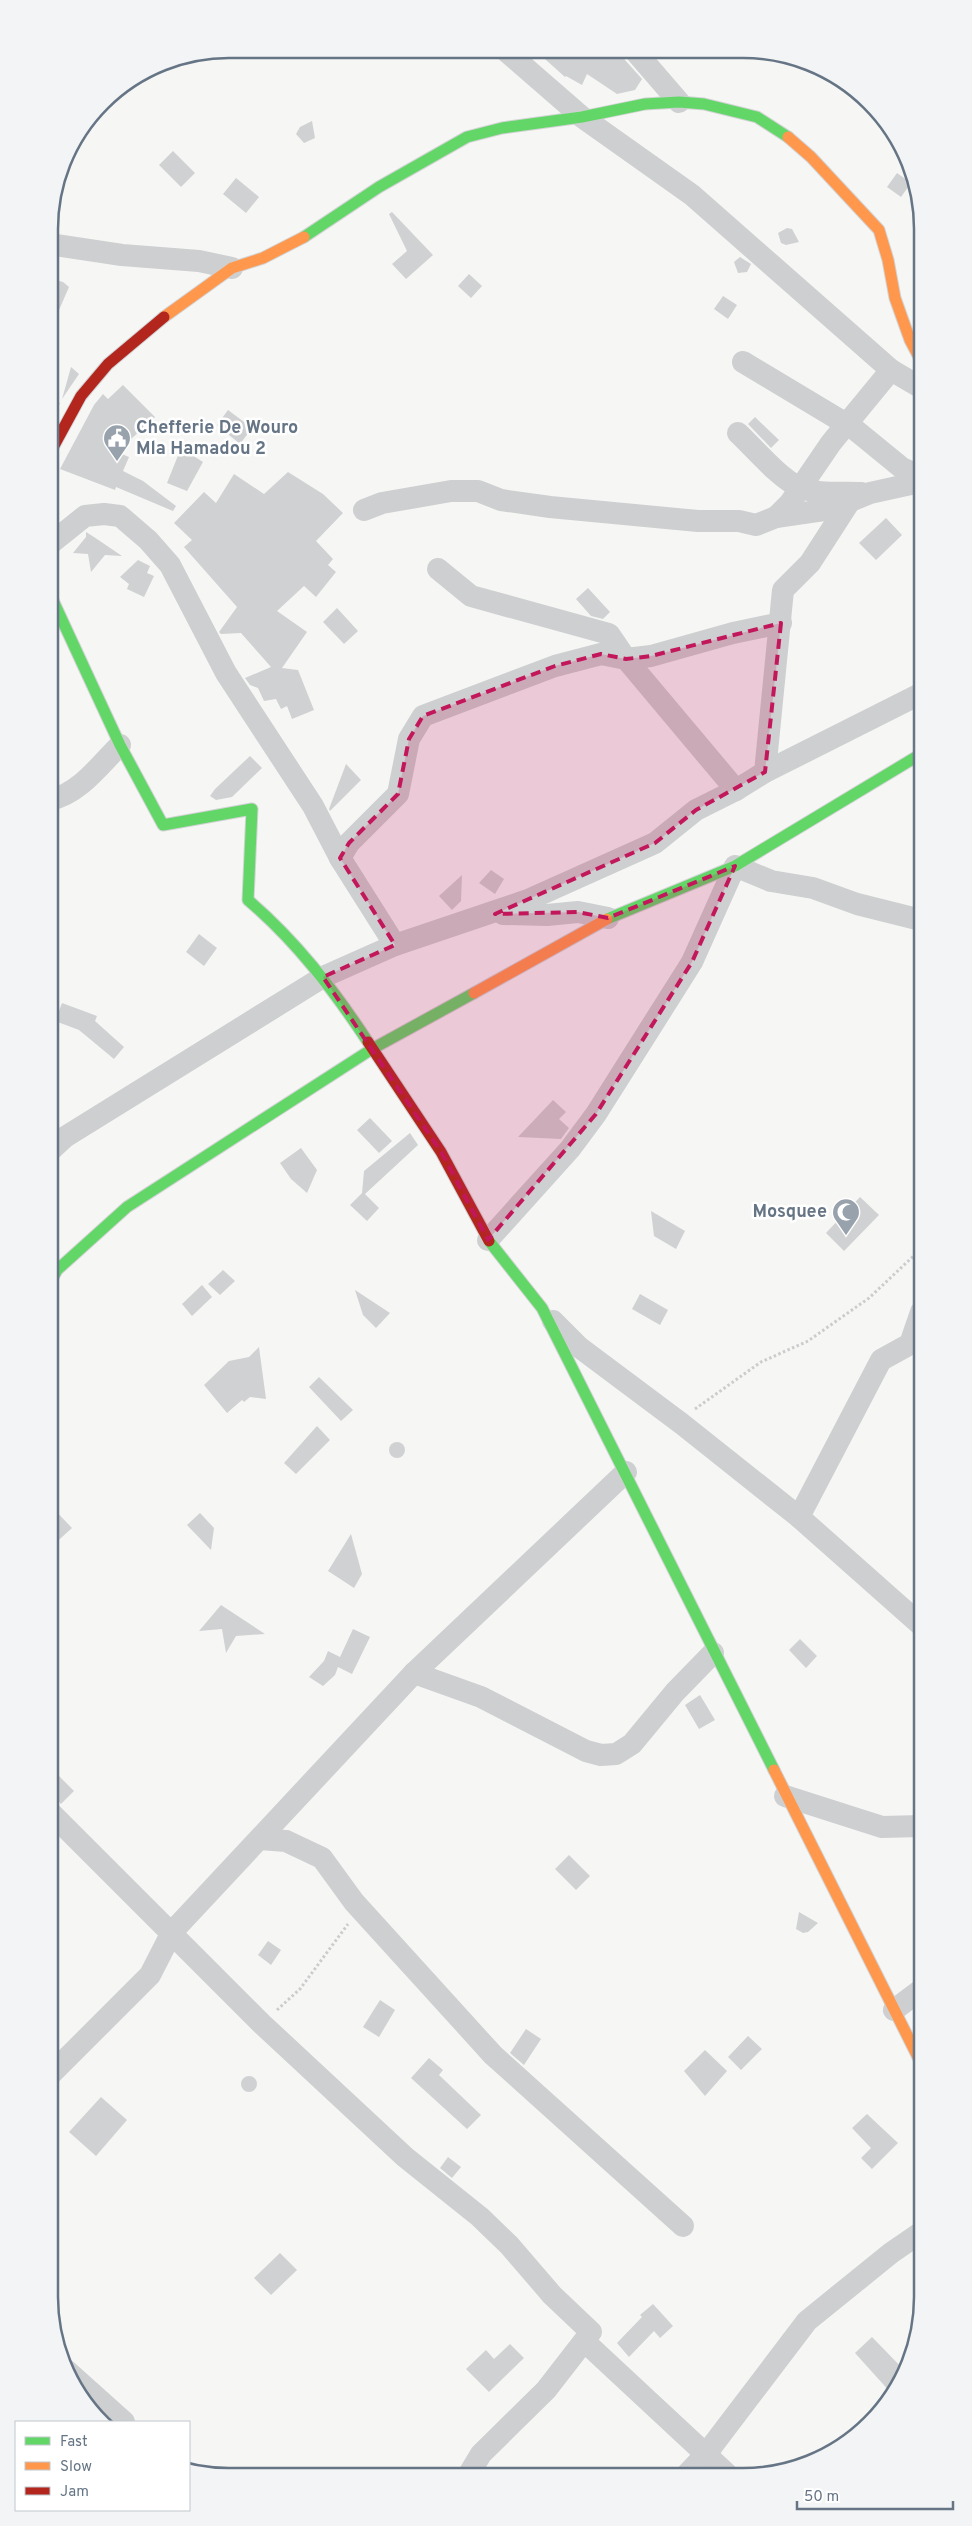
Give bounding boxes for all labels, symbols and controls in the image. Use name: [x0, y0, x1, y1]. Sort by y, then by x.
place label: Chefferie De Wouro Mla Hamadou 2: [136, 417, 298, 461]
public building icon: Chefferie De Wouro Mla Hamadou 2: [102, 423, 132, 462]
mosque icon: Mosquee: [831, 1197, 861, 1236]
place label: Mosquee: [752, 1201, 827, 1224]
legend: [15, 2421, 190, 2511]
text: Fast: [60, 2433, 88, 2452]
text: Slow: [60, 2458, 92, 2477]
scale bar: [797, 2478, 953, 2510]
text: Jam: [60, 2483, 89, 2502]
text: 50 m: [804, 2488, 839, 2507]

